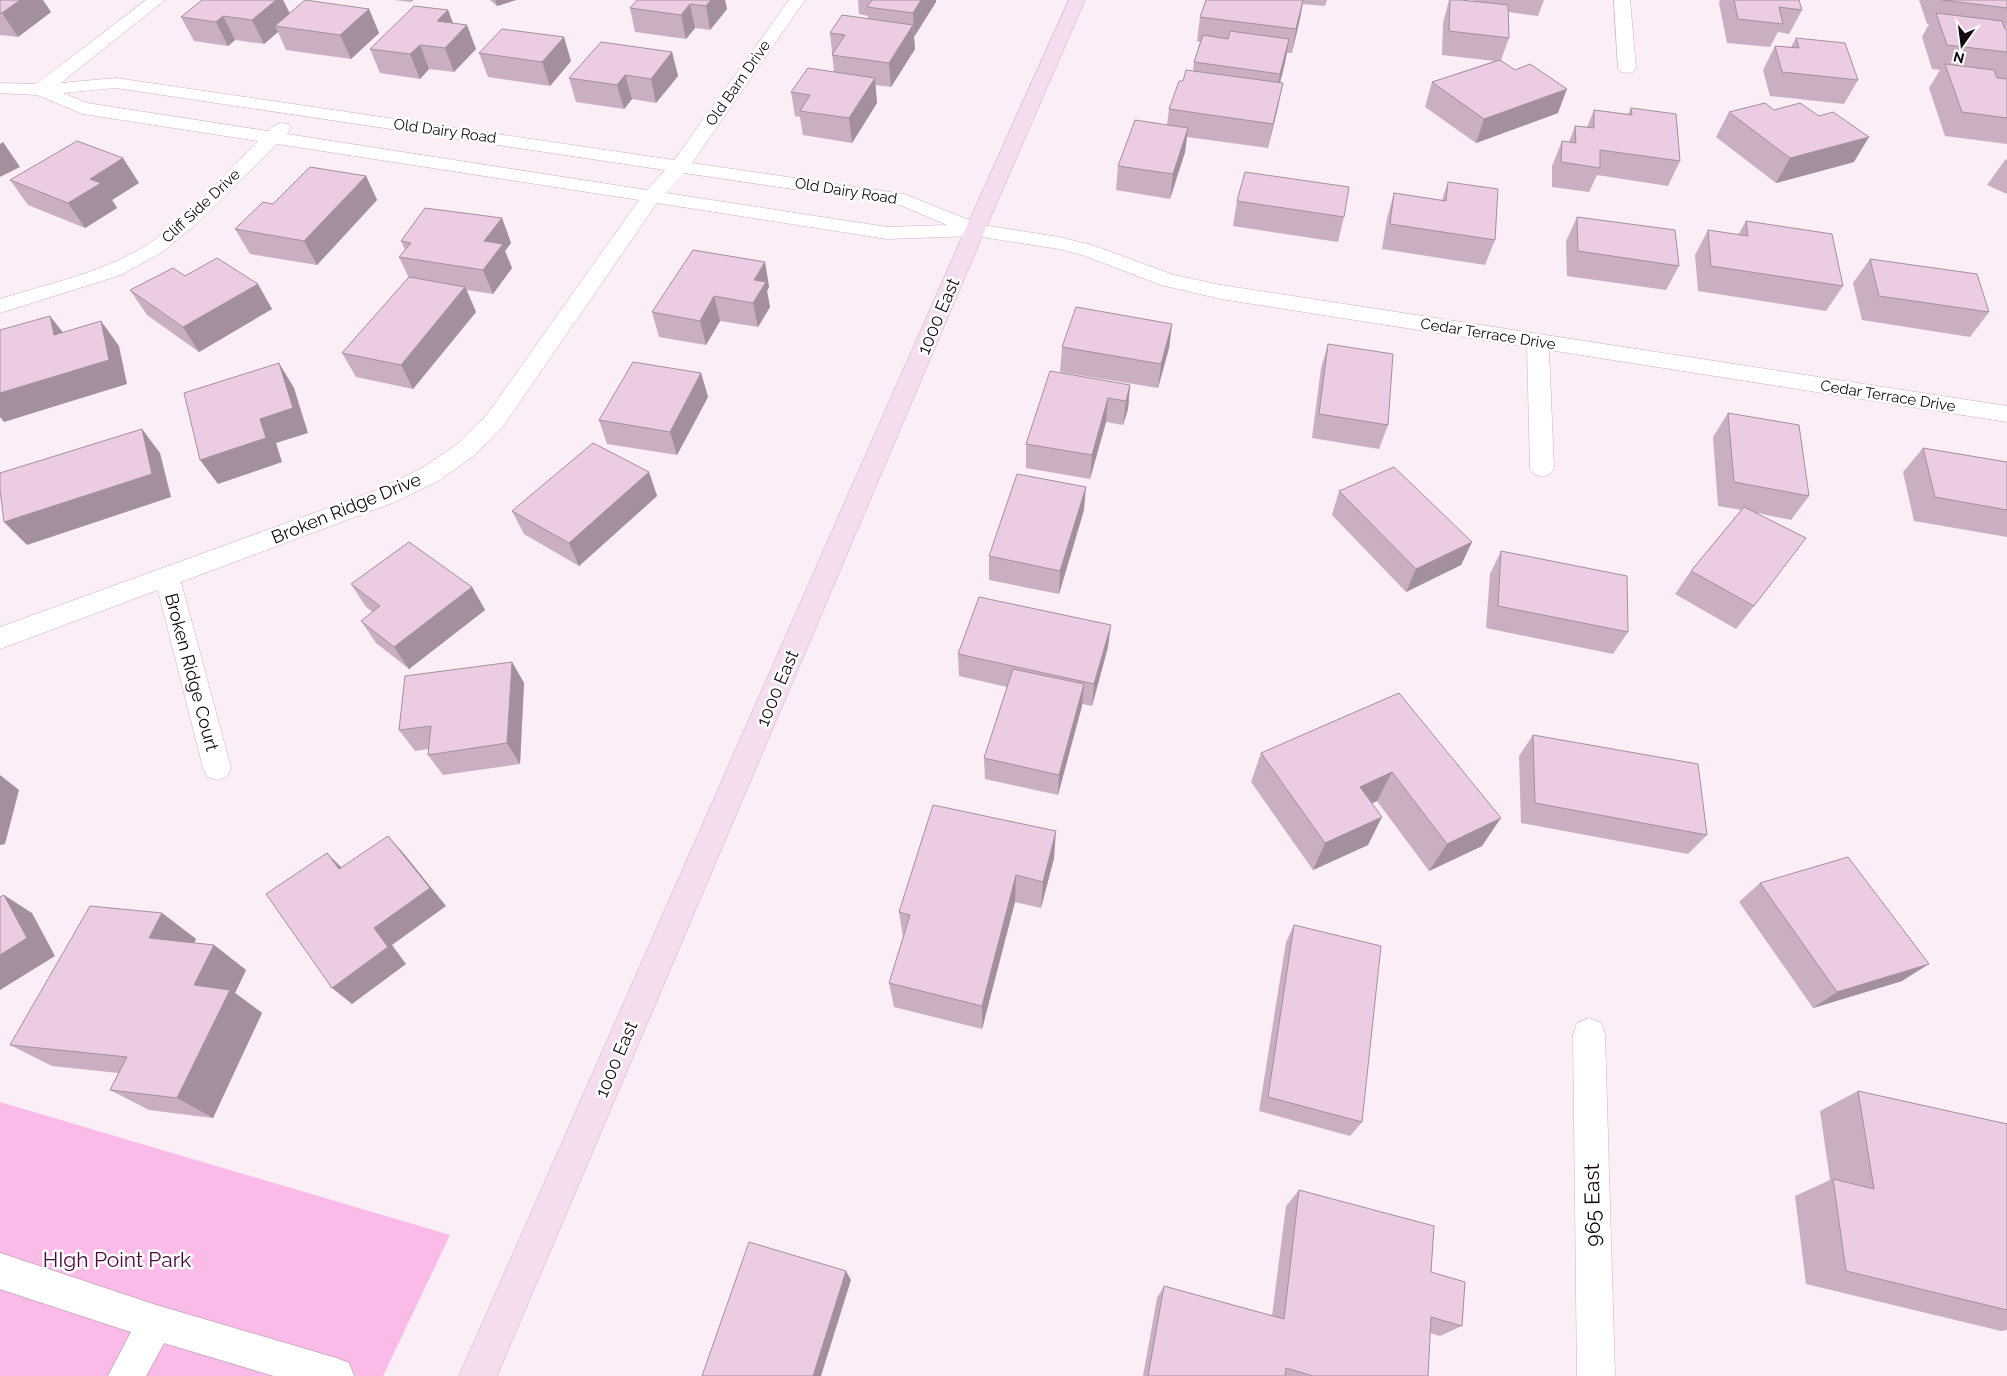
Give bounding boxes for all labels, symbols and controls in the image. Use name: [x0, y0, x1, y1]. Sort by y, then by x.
north arrow: [1937, 20, 1987, 70]
street label: Old Barn Drive: [702, 37, 774, 129]
text: N: [1952, 49, 1966, 67]
street label: Old Dairy Road: [393, 115, 497, 147]
street label: Cliff Side Drive: [158, 165, 244, 247]
street label: Old Dairy Road: [794, 174, 898, 208]
street label: 1000 East: [913, 275, 963, 357]
street label: Cedar Terrace Drive: [1419, 314, 1557, 354]
street label: Cedar Terrace Drive: [1819, 376, 1957, 416]
street label: Broken Ridge Drive: [268, 468, 424, 548]
street label: Broken Ridge Court: [161, 591, 223, 753]
street label: 1000 East: [752, 647, 802, 729]
street label: 1000 East: [591, 1018, 641, 1100]
street label: 965 East: [1579, 1163, 1605, 1247]
park label: HIgh Point Park: [43, 1247, 191, 1272]

